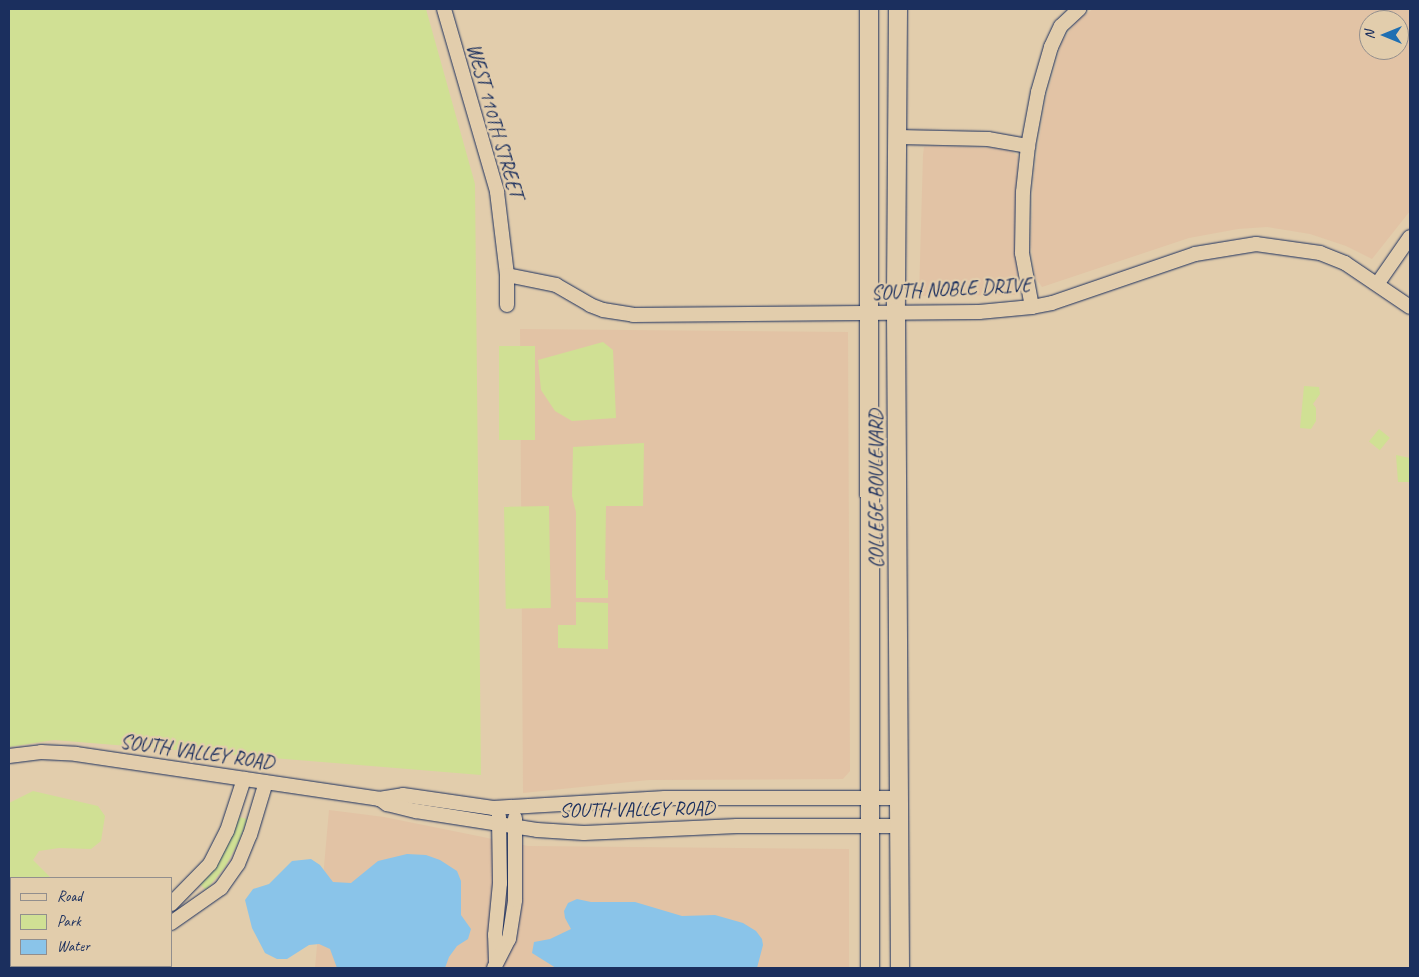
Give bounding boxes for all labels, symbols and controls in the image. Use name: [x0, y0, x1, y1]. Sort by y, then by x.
north arrow: [1359, 10, 1409, 60]
text: N: [1361, 31, 1378, 39]
street label: WEST 110TH STREET: [462, 41, 528, 201]
street label: SOUTH NOBLE DRIVE: [870, 273, 1032, 305]
street label: COLLEGE BOULEVARD: [864, 409, 888, 569]
street label: SOUTH VALLEY ROAD: [118, 729, 276, 775]
street label: SOUTH VALLEY ROAD: [559, 796, 715, 822]
legend: [10, 877, 172, 967]
text: Road: [57, 887, 82, 906]
text: Park: [57, 912, 81, 931]
text: Water: [57, 937, 90, 956]

